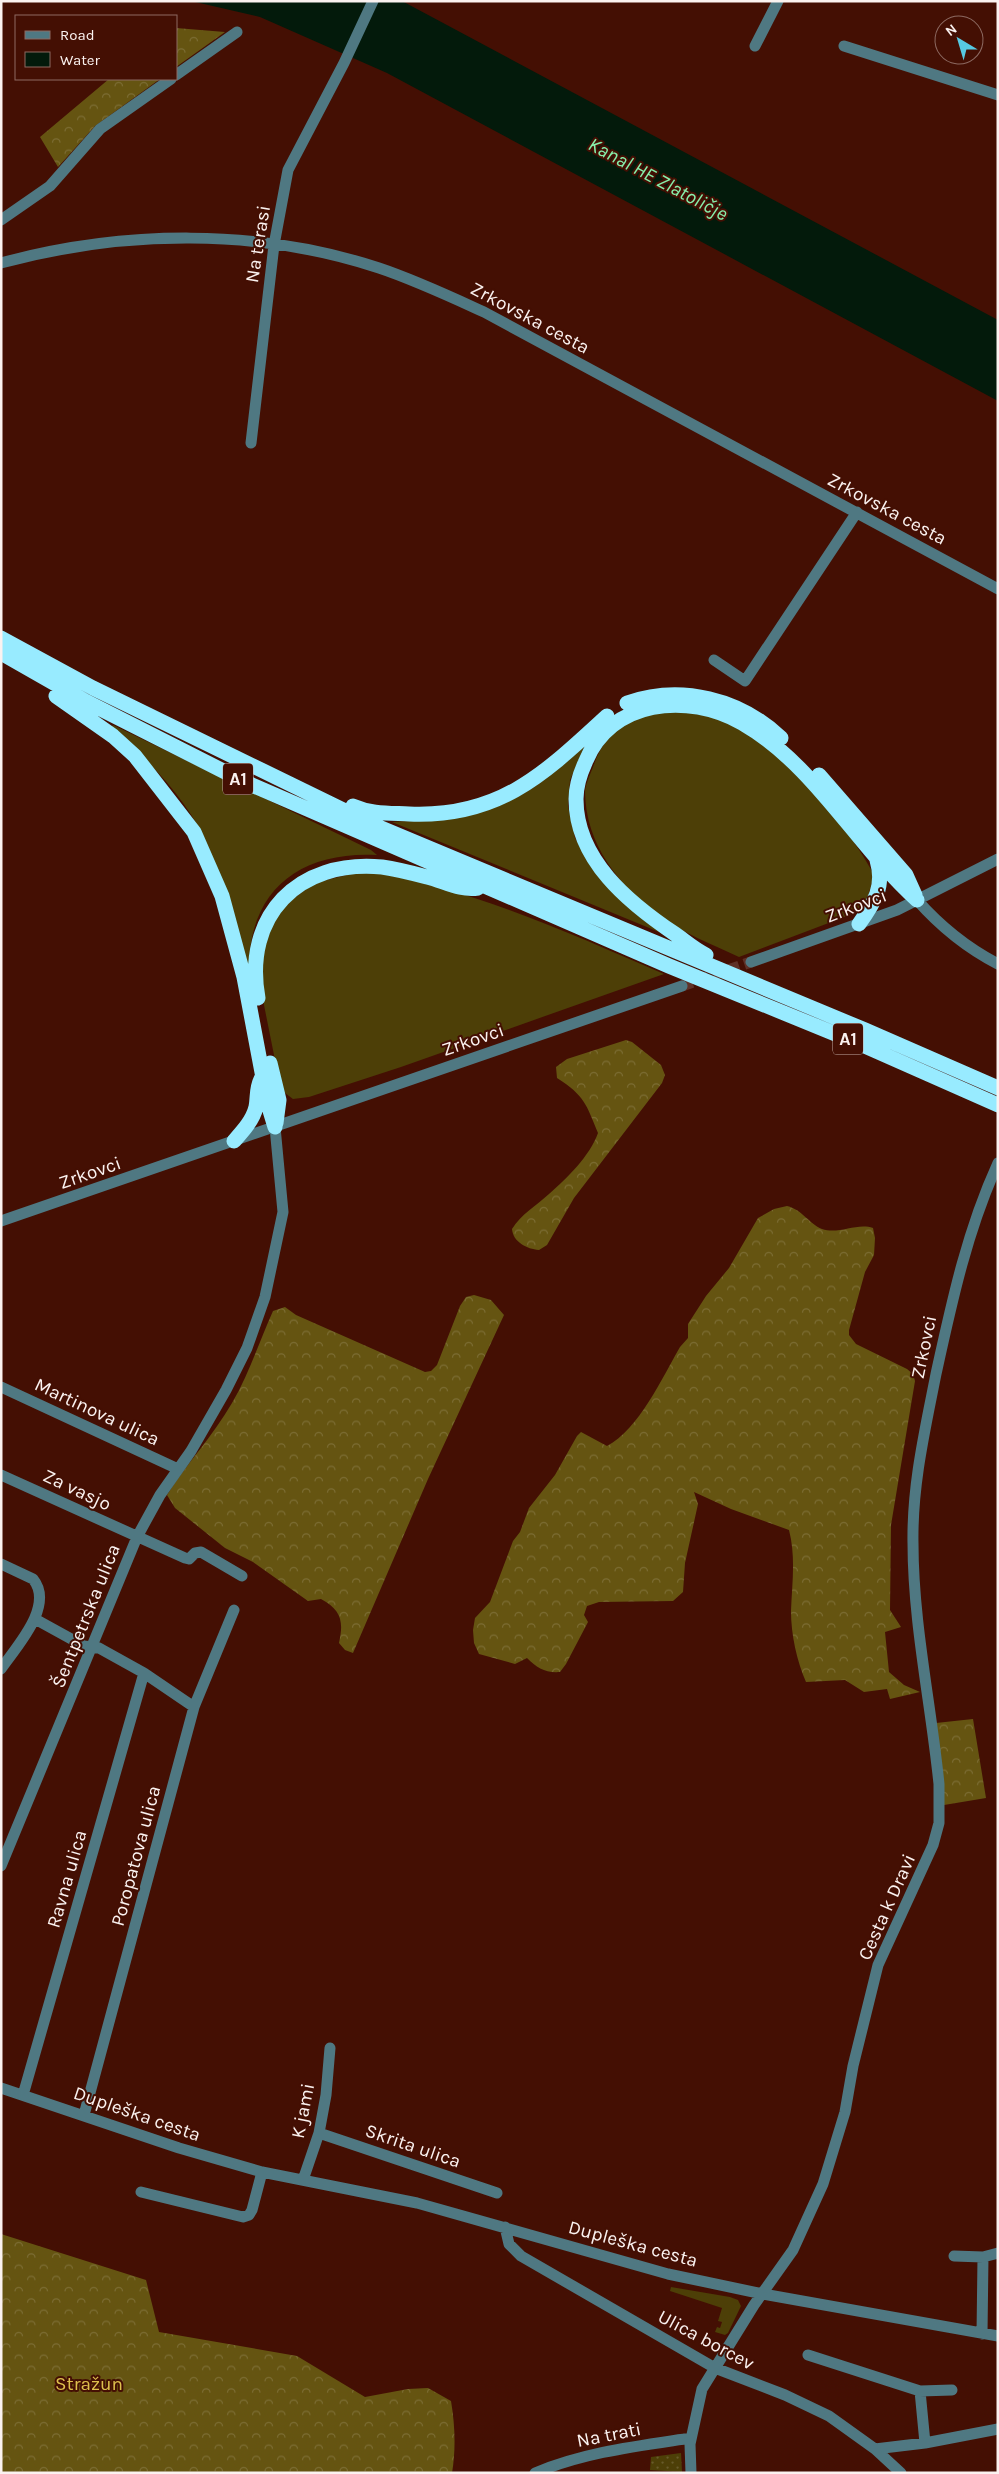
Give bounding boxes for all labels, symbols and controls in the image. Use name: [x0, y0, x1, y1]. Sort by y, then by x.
legend: [15, 15, 178, 80]
north arrow: [934, 15, 984, 65]
text: N: [942, 20, 960, 40]
text: Road: [60, 26, 95, 44]
text: Water: [60, 51, 101, 69]
water label: Kanal HE Zlatoličje: [584, 133, 732, 225]
street label: Na terasi: [241, 204, 275, 284]
street label: Zrkovska cesta: [467, 277, 593, 359]
street label: Zrkovska cesta: [824, 468, 950, 550]
road number: A1: [223, 764, 253, 794]
street label: Zrkovci: [822, 884, 890, 928]
street label: Zrkovci: [439, 1019, 507, 1061]
road number: A1: [833, 1024, 863, 1054]
street label: Zrkovci: [56, 1152, 124, 1194]
street label: Zrkovci: [907, 1313, 941, 1381]
street label: Martinova ulica: [31, 1373, 163, 1451]
street label: Za vasjo: [39, 1465, 115, 1515]
street label: Šentpetrska ulica: [47, 1541, 125, 1691]
street label: Poropatova ulica: [107, 1783, 165, 1929]
street label: Ravna ulica: [43, 1827, 91, 1931]
street label: Cesta k Dravi: [854, 1851, 920, 1963]
street label: K jami: [287, 2081, 319, 2141]
street label: Dupleška cesta: [71, 2082, 203, 2146]
street label: Skrita ulica: [362, 2119, 464, 2173]
street label: Dupleška cesta: [566, 2216, 700, 2272]
street label: Ulica borcev: [654, 2305, 758, 2375]
park label: Stražun: [55, 2373, 123, 2395]
street label: Na trati: [575, 2418, 643, 2452]

